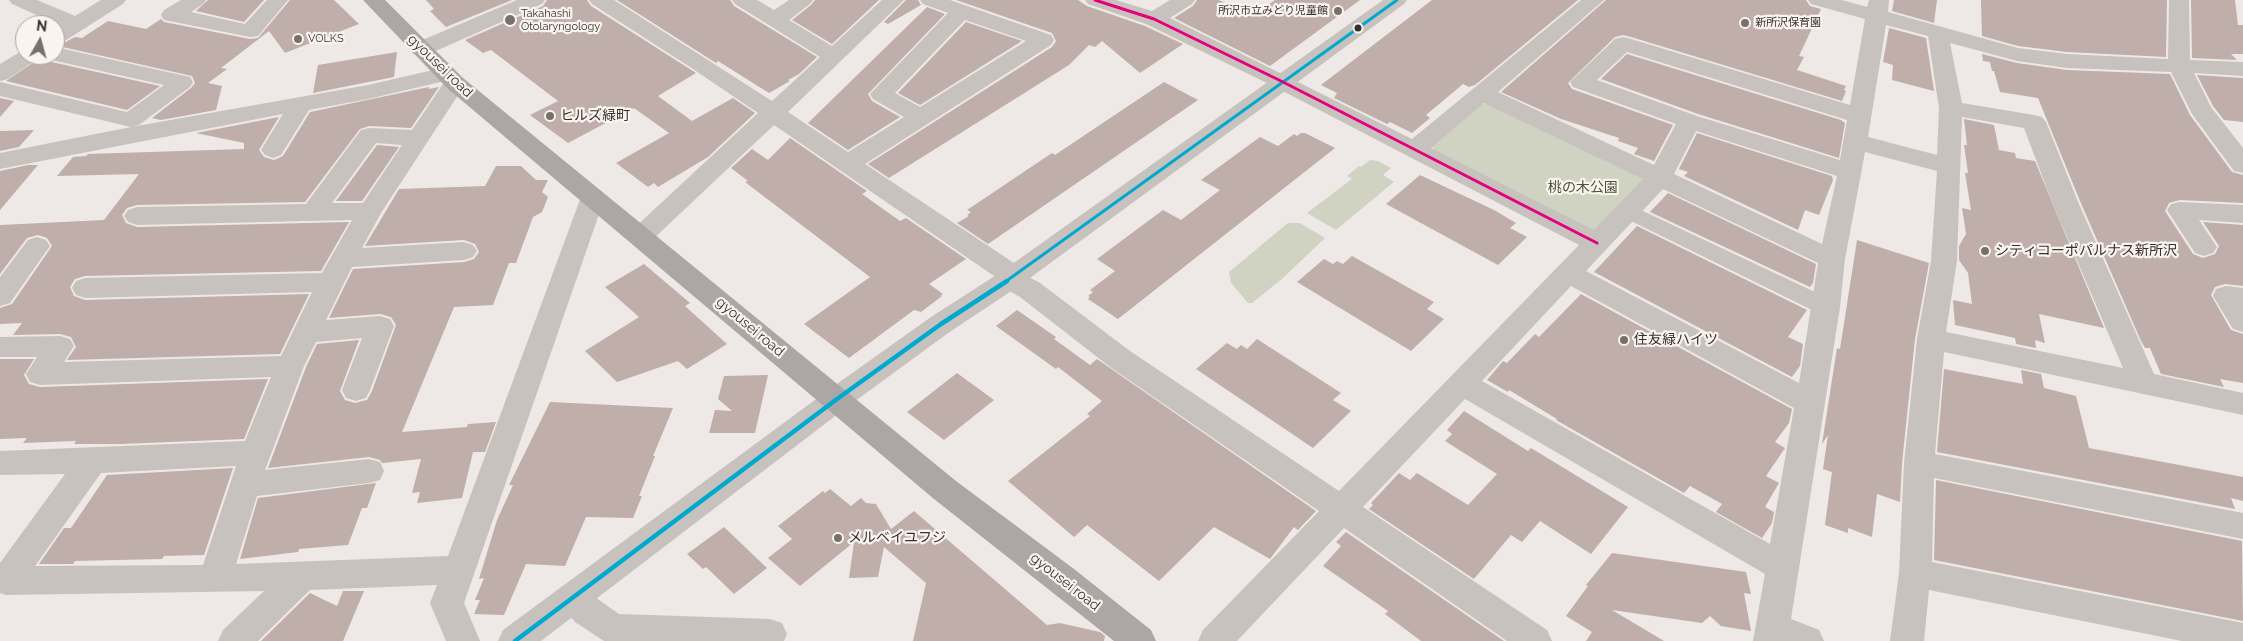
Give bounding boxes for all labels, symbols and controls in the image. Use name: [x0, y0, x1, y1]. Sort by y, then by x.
place label: 所沢市立みどり児童館: [1218, 4, 1328, 18]
marker: 所沢市立みどり児童館: [1332, 5, 1344, 17]
place label: Takahashi Otolaryngology: [521, 7, 600, 33]
marker: Takahashi Otolaryngology: [503, 13, 517, 27]
north arrow: [15, 15, 65, 65]
place label: 新所沢保育園: [1755, 16, 1821, 30]
marker: 新所沢保育園: [1739, 17, 1751, 29]
text: N: [35, 18, 48, 35]
unlabelled marker: [1353, 23, 1363, 33]
street label: gyousei road: [404, 31, 476, 101]
place label: VOLKS: [308, 32, 344, 46]
marker: VOLKS: [292, 33, 304, 45]
place label: ヒルズ緑町: [560, 108, 630, 124]
marker: ヒルズ緑町: [544, 110, 556, 122]
park label: 桃の木公園: [1548, 180, 1618, 196]
place label: シティコーポパルナス新所沢: [1995, 243, 2177, 259]
marker: シティコーポパルナス新所沢: [1979, 245, 1991, 257]
street label: gyousei road: [713, 294, 787, 360]
place label: 住友緑ハイツ: [1634, 332, 1718, 348]
marker: 住友緑ハイツ: [1618, 334, 1630, 346]
place label: メルベイユフジ: [848, 530, 946, 546]
marker: メルベイユフジ: [832, 532, 844, 544]
street label: gyousei road: [1027, 550, 1103, 614]

